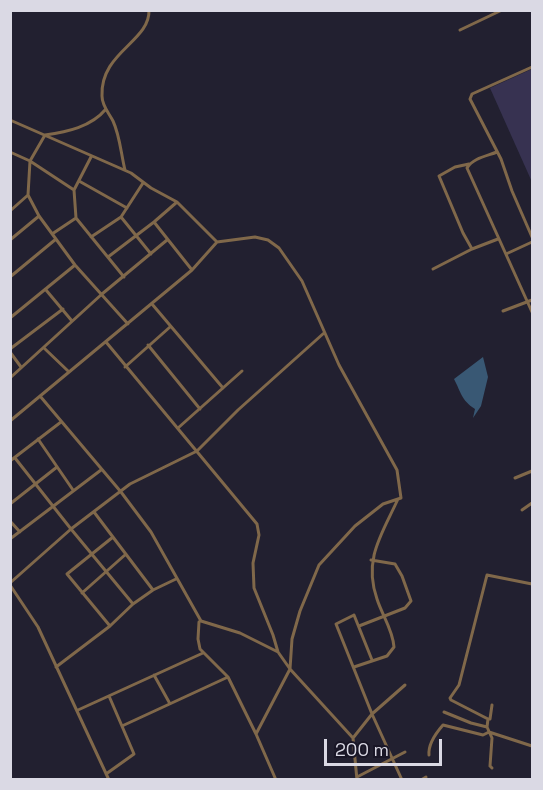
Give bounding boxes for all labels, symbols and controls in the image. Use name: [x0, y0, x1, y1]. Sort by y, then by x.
scale bar: [327, 727, 446, 765]
text: 200 m: [335, 738, 389, 761]

